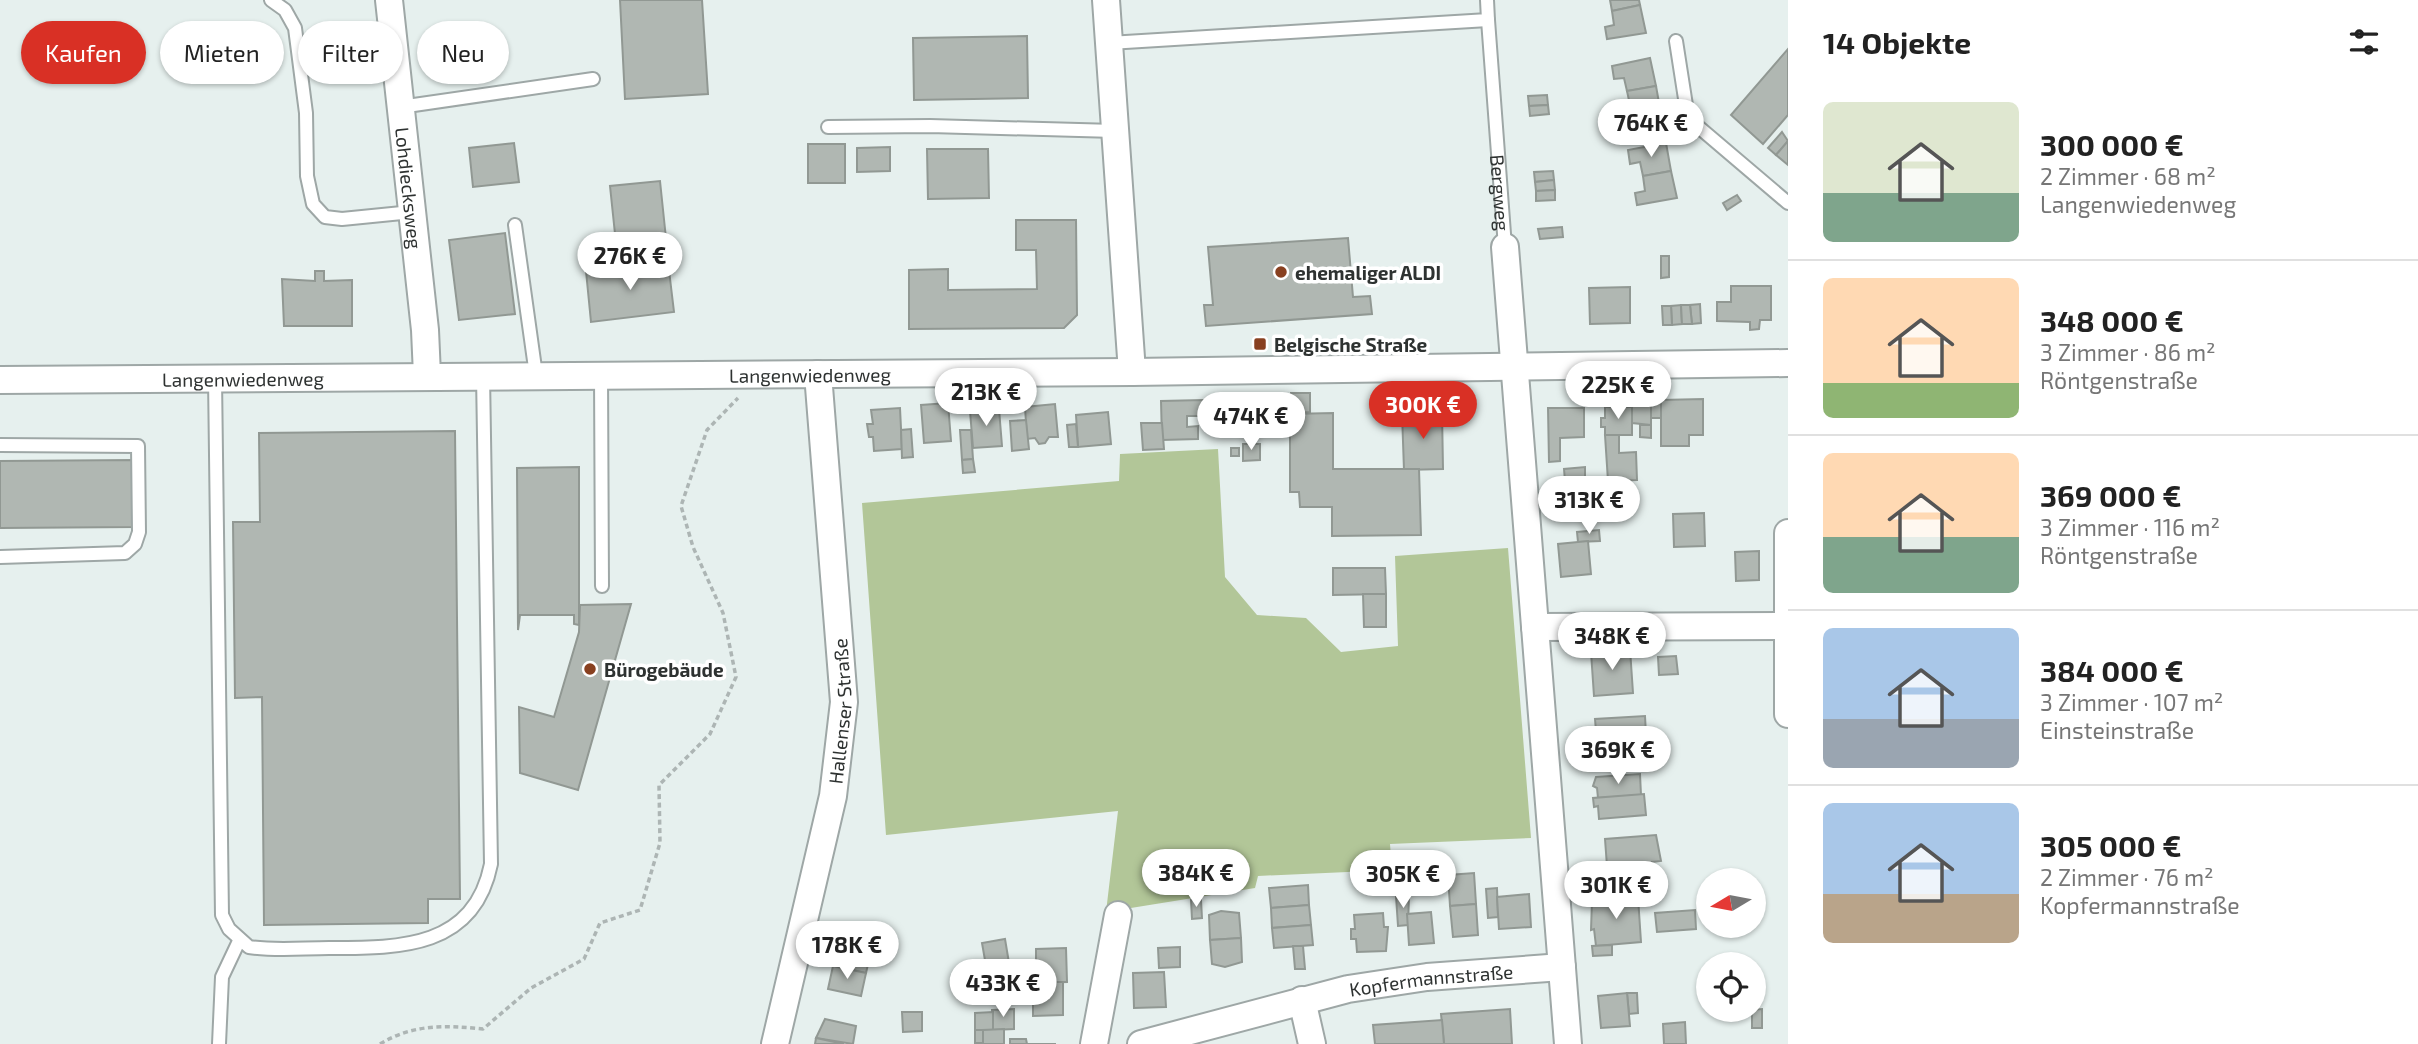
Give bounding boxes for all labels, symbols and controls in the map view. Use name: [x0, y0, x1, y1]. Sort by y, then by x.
chip: Kaufen: [21, 21, 146, 84]
chip: Mieten: [160, 21, 284, 84]
chip: Filter: [298, 21, 403, 84]
chip: Neu: [417, 21, 509, 84]
icon: filters: [2345, 23, 2383, 61]
text: 14 Objekte: [1823, 24, 1971, 60]
pin: 764K €: [1594, 100, 1708, 159]
text: 764K €: [1614, 108, 1688, 136]
street label: Lohdiecksweg: [391, 126, 428, 250]
text: 300 000 €: [2040, 126, 2184, 162]
icon: home: [1879, 130, 1963, 214]
street label: Bergweg: [1487, 153, 1515, 232]
text: 2 Zimmer · 68 m²: [2040, 162, 2216, 190]
text: Langenwiedenweg: [2040, 190, 2236, 218]
pin: 276K €: [573, 232, 687, 292]
text: 276K €: [593, 241, 667, 269]
place label: ehemaliger ALDI: [1295, 261, 1441, 284]
marker: ehemaliger ALDI: [1273, 264, 1289, 280]
text: 348 000 €: [2040, 302, 2184, 338]
icon: home: [1879, 306, 1963, 390]
place label: Belgische Straße: [1274, 333, 1428, 356]
marker: Belgische Straße: [1252, 336, 1268, 352]
text: 3 Zimmer · 86 m²: [2040, 338, 2216, 366]
street label: Langenwiedenweg: [729, 362, 892, 386]
pin: 225K €: [1561, 362, 1675, 421]
street label: Langenwiedenweg: [162, 366, 325, 390]
text: Röntgenstraße: [2040, 366, 2198, 394]
pin: 213K €: [929, 368, 1043, 428]
text: 225K €: [1581, 370, 1655, 398]
text: 213K €: [951, 377, 1021, 405]
pin: 300K €: [1366, 382, 1480, 441]
text: 300K €: [1385, 390, 1461, 418]
pin: 474K €: [1194, 392, 1308, 452]
text: 474K €: [1213, 401, 1289, 429]
pin: 313K €: [1532, 476, 1646, 536]
text: 369 000 €: [2040, 477, 2181, 513]
icon: home: [1879, 481, 1963, 565]
text: 313K €: [1554, 485, 1624, 513]
text: 3 Zimmer · 116 m²: [2040, 513, 2220, 541]
text: Röntgenstraße: [2040, 541, 2198, 569]
pin: 348K €: [1555, 612, 1669, 672]
text: 348K €: [1574, 621, 1650, 649]
street label: Hallenser Straße: [823, 638, 856, 785]
text: 384 000 €: [2040, 652, 2184, 688]
icon: home: [1879, 656, 1963, 740]
place label: Bürogebäude: [604, 658, 724, 681]
marker: Bürogebäude: [582, 661, 598, 677]
text: 3 Zimmer · 107 m²: [2040, 688, 2223, 716]
text: Einsteinstraße: [2040, 716, 2194, 744]
pin: 369K €: [1561, 726, 1675, 786]
text: 369K €: [1581, 735, 1655, 763]
text: 305 000 €: [2040, 827, 2182, 863]
icon: home: [1879, 831, 1963, 915]
pin: 384K €: [1139, 850, 1253, 909]
pin: 305K €: [1346, 850, 1460, 910]
text: 384K €: [1158, 858, 1234, 886]
text: 305K €: [1366, 859, 1440, 887]
pin: 301K €: [1559, 862, 1673, 921]
text: 2 Zimmer · 76 m²: [2040, 863, 2214, 891]
north arrow: [1696, 868, 1766, 938]
map controls: [1696, 868, 1766, 1022]
text: 301K €: [1580, 870, 1652, 898]
text: Kopfermannstraße: [2040, 891, 2240, 919]
pin: 178K €: [790, 922, 904, 981]
text: 178K €: [812, 930, 882, 958]
button: locate: [1696, 952, 1766, 1022]
street label: Kopfermannstraße: [1348, 959, 1514, 1000]
pin: 433K €: [946, 960, 1060, 1019]
text: 433K €: [966, 968, 1040, 996]

